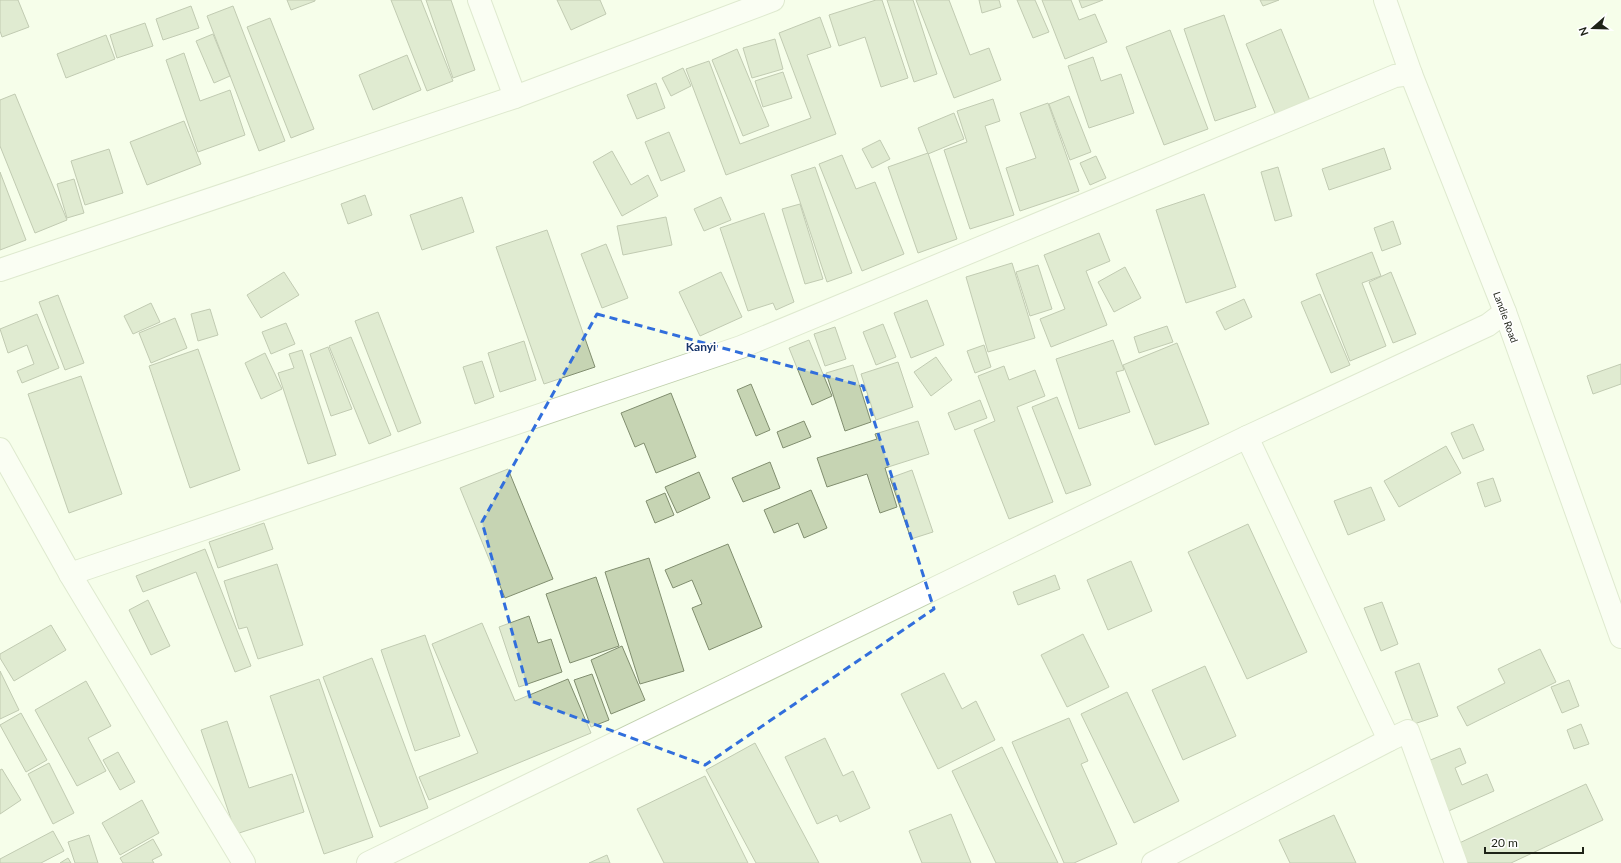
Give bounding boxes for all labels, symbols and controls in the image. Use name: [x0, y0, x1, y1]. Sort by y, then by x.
north arrow: [1573, 8, 1613, 48]
text: N: [1576, 25, 1591, 38]
street label: Landie Road: [1491, 290, 1521, 344]
district label: Kanyi: [686, 339, 716, 354]
scale bar: [1485, 829, 1583, 855]
text: 20 m: [1491, 835, 1518, 850]

